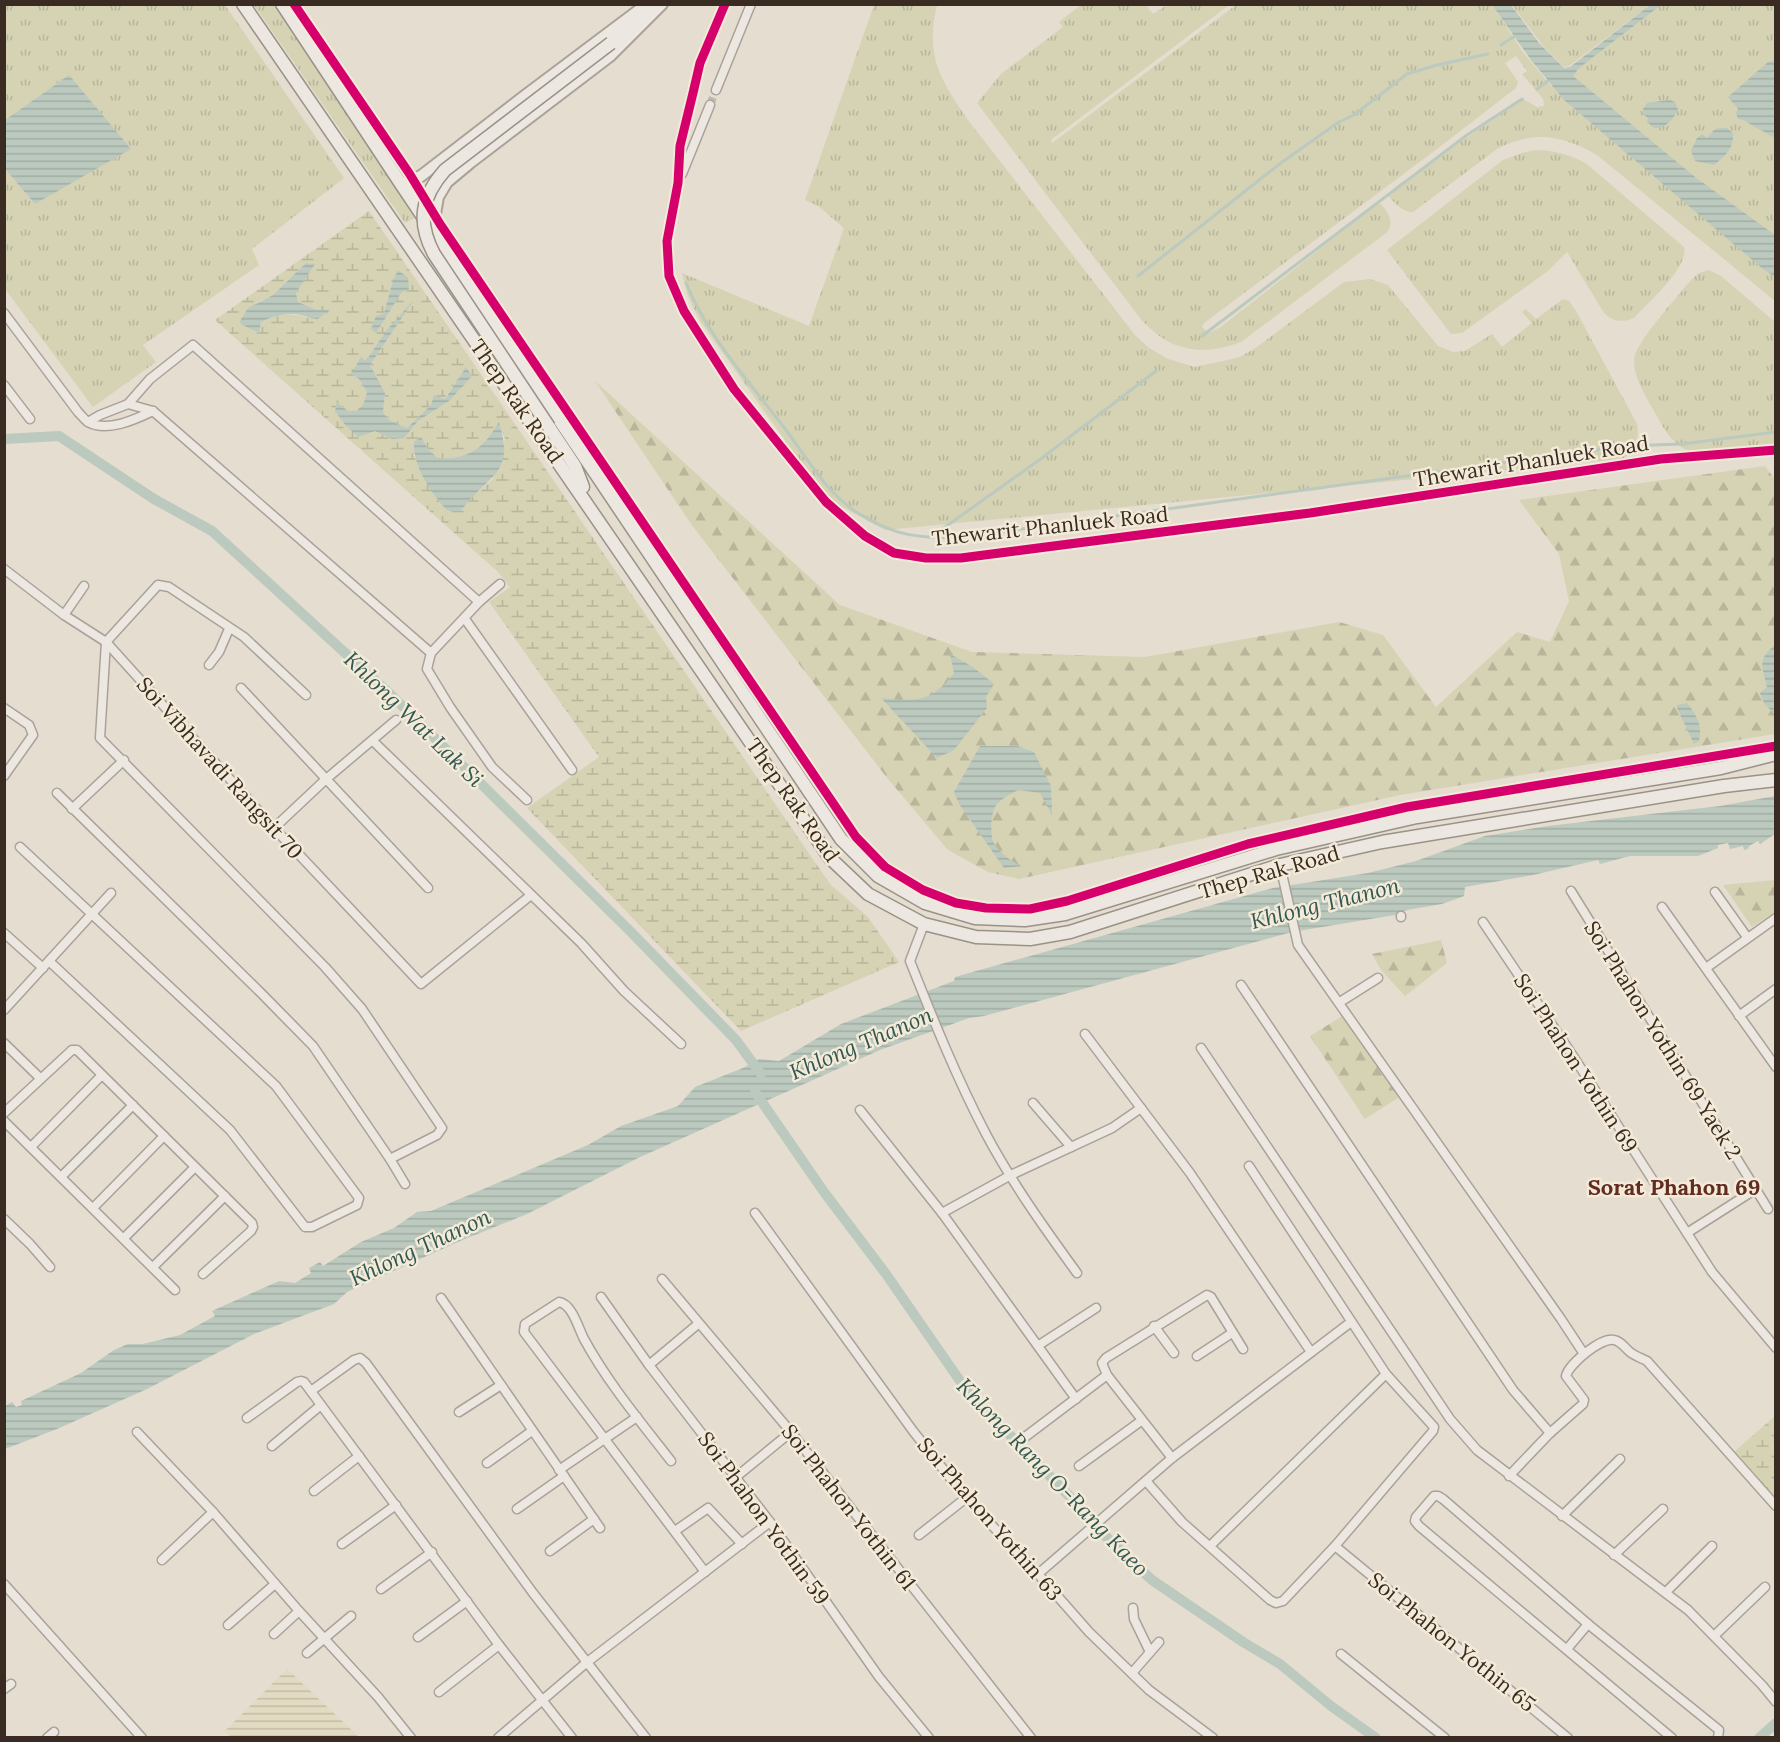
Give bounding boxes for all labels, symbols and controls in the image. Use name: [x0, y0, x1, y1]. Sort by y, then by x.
street label: Thep Rak Road: [464, 334, 570, 468]
street label: Thewarit Phanluek Road: [1412, 429, 1650, 493]
street label: Thewarit Phanluek Road: [930, 500, 1170, 552]
water label: Khlong Wat Lak Si: [338, 645, 490, 793]
street label: Soi Vibhavadi Rangsit 70: [131, 671, 309, 865]
street label: Thep Rak Road: [740, 733, 846, 867]
street label: Thep Rak Road: [1196, 839, 1342, 905]
water label: Khlong Thanon: [1247, 871, 1403, 935]
street label: Soi Phahon Yothin 69 Yaek 2: [1578, 916, 1748, 1164]
street label: Soi Phahon Yothin 69: [1508, 968, 1644, 1158]
water label: Khlong Thanon: [785, 1000, 937, 1086]
district label: Sorat Phahon 69: [1588, 1173, 1760, 1201]
water label: Khlong Thanon: [345, 1202, 496, 1292]
water label: Khlong Rang O-Rang Kaeo: [951, 1372, 1155, 1582]
street label: Soi Phahon Yothin 61: [776, 1418, 922, 1596]
street label: Soi Phahon Yothin 59: [692, 1426, 836, 1610]
street label: Soi Phahon Yothin 63: [912, 1432, 1068, 1606]
street label: Soi Phahon Yothin 65: [1363, 1566, 1541, 1718]

